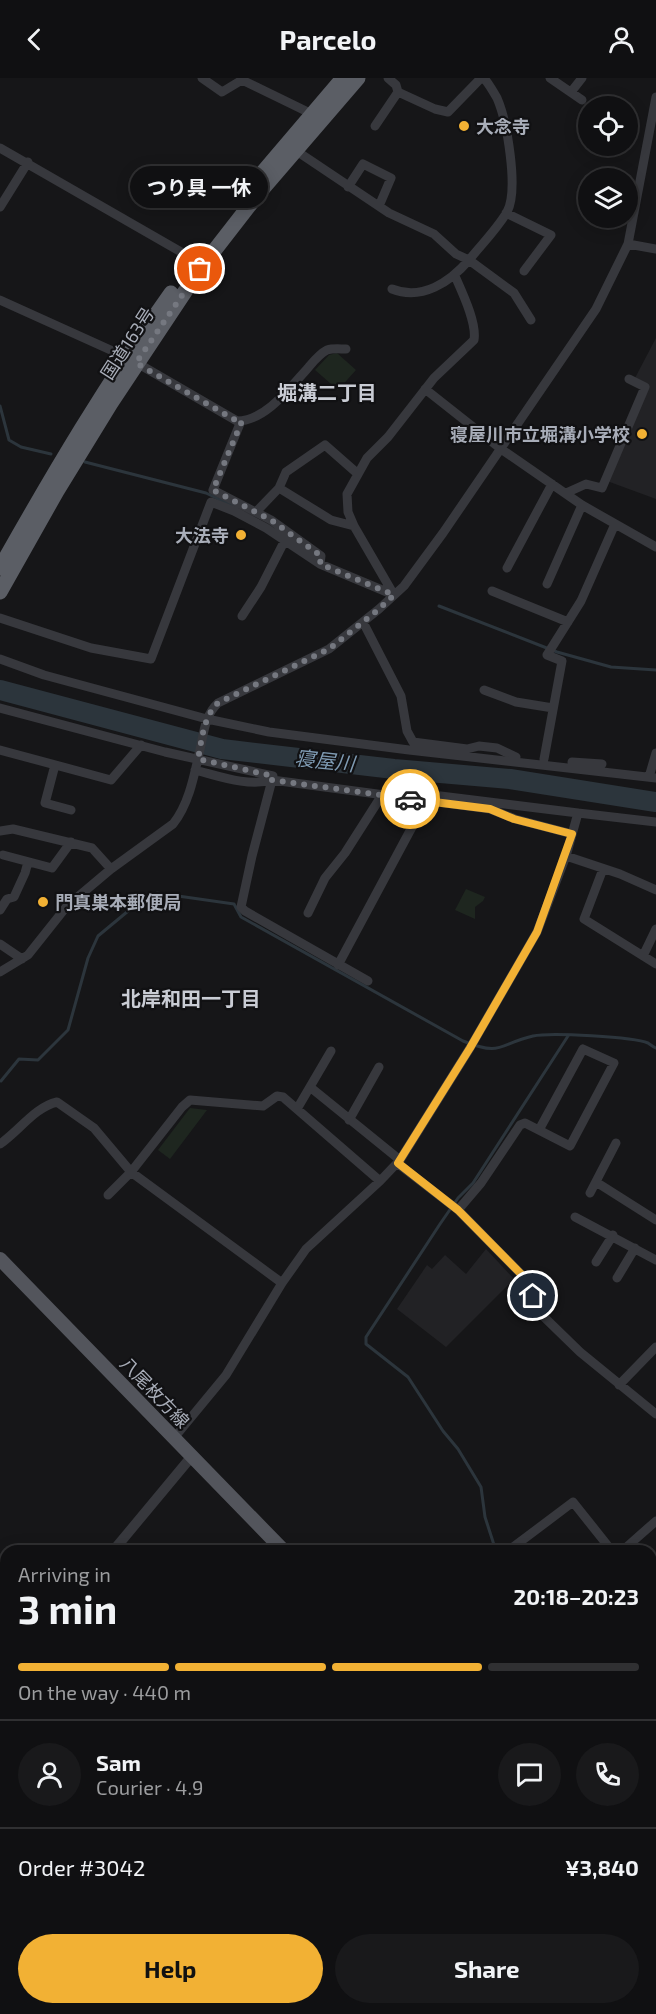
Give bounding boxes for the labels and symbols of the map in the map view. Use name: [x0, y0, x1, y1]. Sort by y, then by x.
place label: 大念寺: [476, 115, 530, 137]
marker: 大念寺: [457, 119, 471, 133]
callout: つり具 一休: [131, 167, 269, 209]
pin: [174, 243, 225, 294]
street label: 国道163号: [96, 303, 158, 383]
district label: 堀溝二丁目: [277, 380, 377, 404]
place label: 寝屋川市立堀溝小学校: [450, 423, 630, 445]
marker: 寝屋川市立堀溝小学校: [635, 427, 649, 441]
place label: 大法寺: [175, 524, 229, 546]
marker: 大法寺: [234, 528, 248, 542]
water label: 寝屋川: [294, 745, 358, 775]
courier: [380, 769, 440, 829]
place label: 門真巣本郵便局: [55, 891, 181, 913]
marker: 門真巣本郵便局: [36, 895, 50, 909]
district label: 北岸和田一丁目: [121, 986, 261, 1010]
pin: [507, 1270, 558, 1321]
street label: 八尾枚方線: [116, 1352, 194, 1432]

